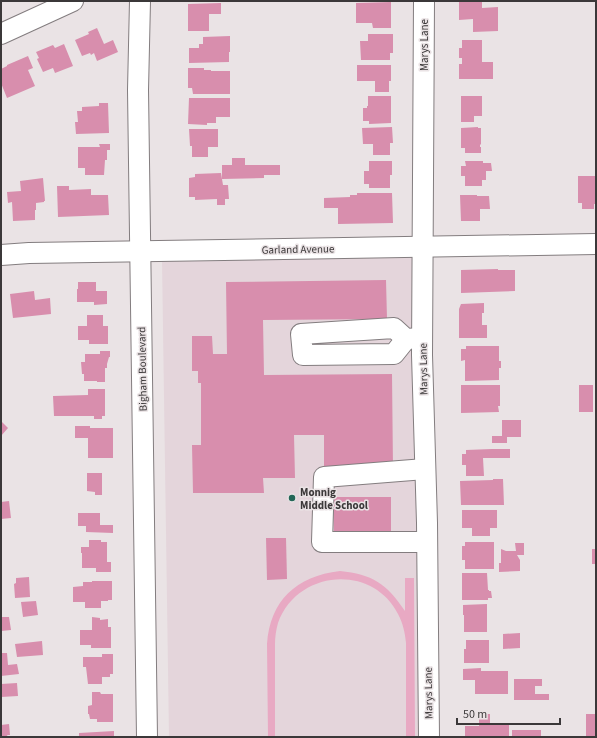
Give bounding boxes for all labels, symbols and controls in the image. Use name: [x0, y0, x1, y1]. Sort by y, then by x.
street label: Marys Lane: [417, 18, 432, 71]
street label: Garland Avenue: [262, 241, 335, 258]
street label: Bigham Boulevard: [134, 327, 151, 411]
street label: Marys Lane: [416, 342, 431, 395]
place label: Monnig Middle School: [300, 485, 369, 513]
marker: Monnig Middle School: [287, 493, 297, 503]
street label: Marys Lane: [421, 666, 436, 719]
scale bar: [457, 700, 560, 726]
text: 50 m: [463, 706, 487, 723]

